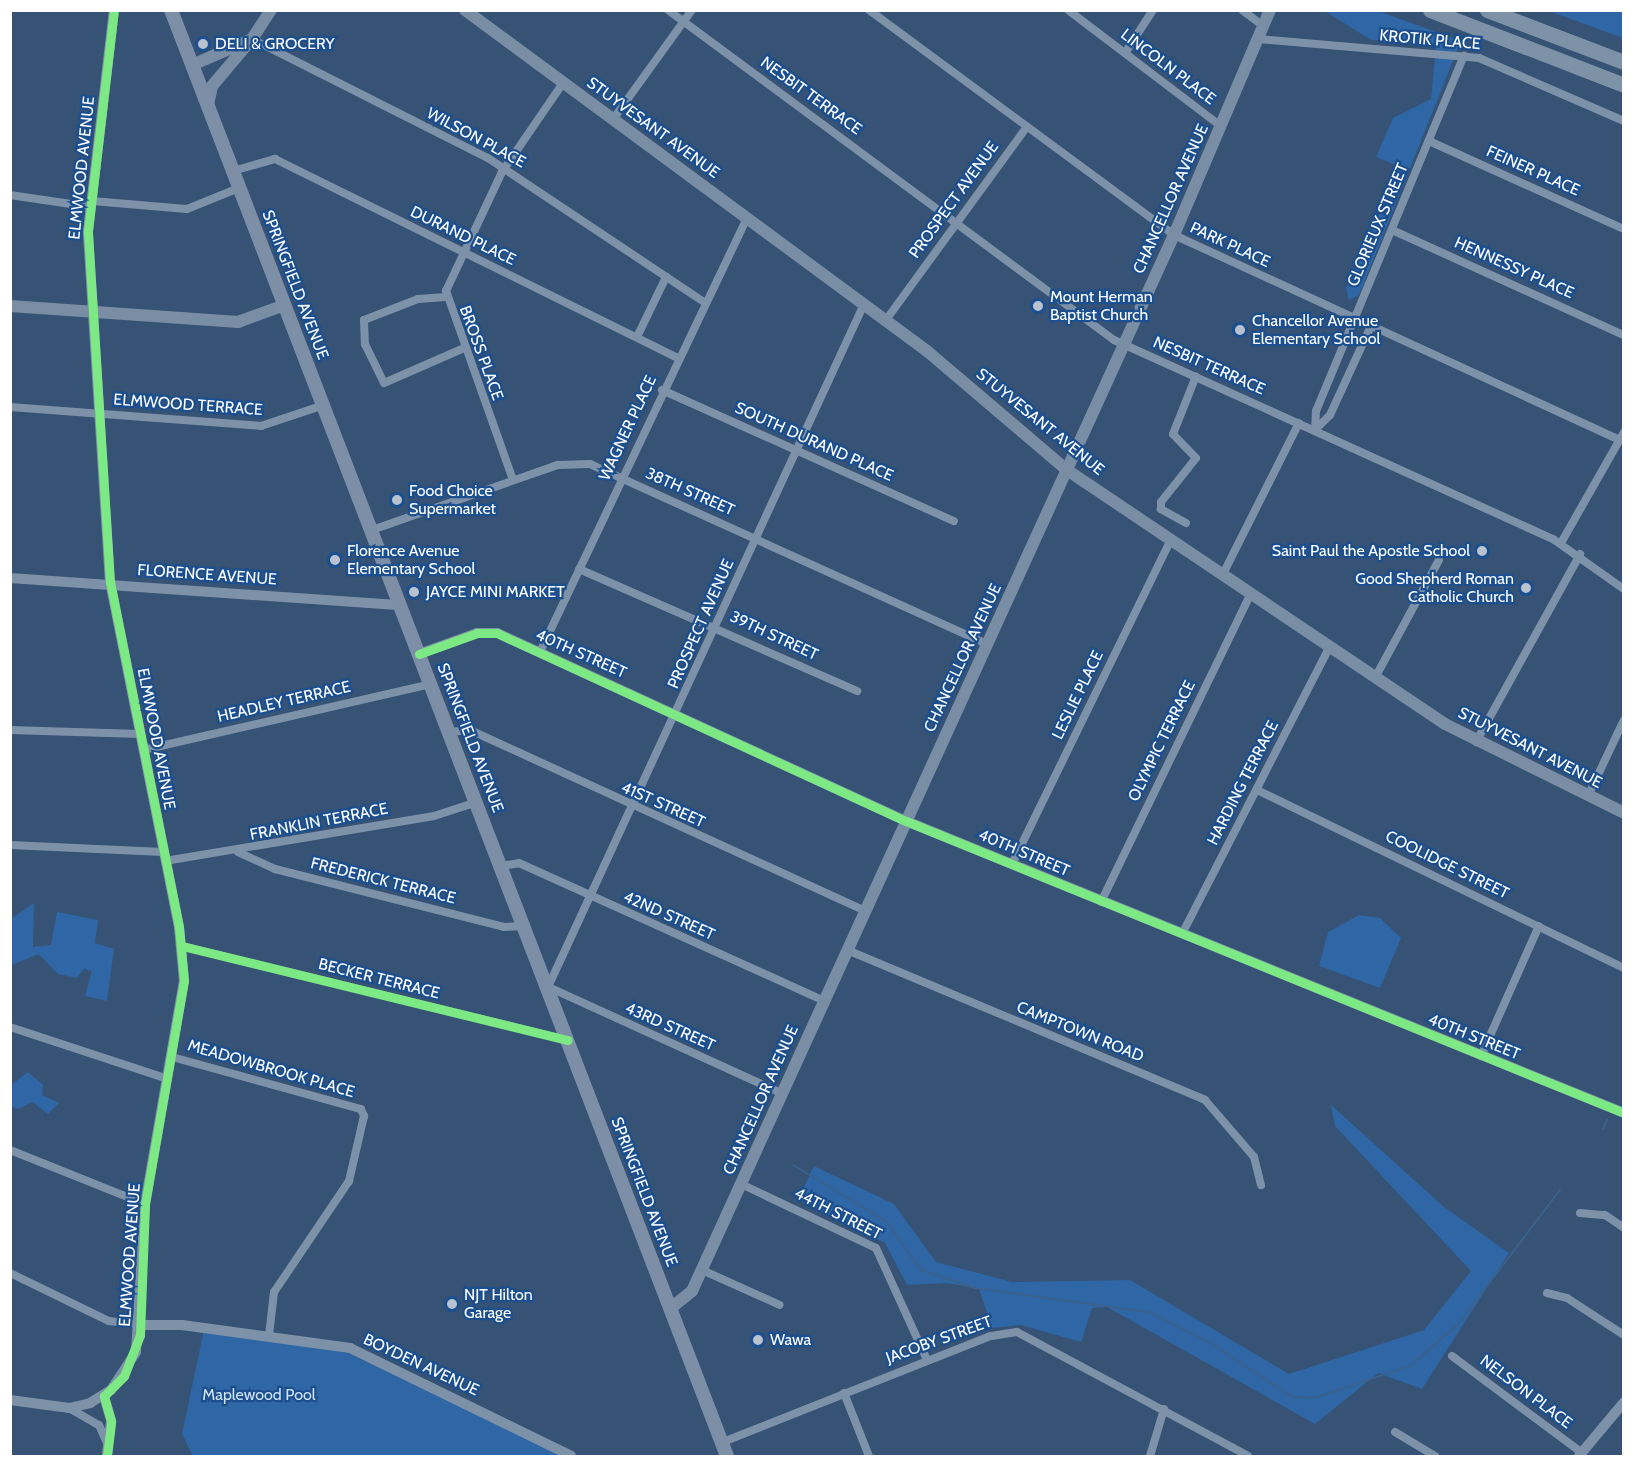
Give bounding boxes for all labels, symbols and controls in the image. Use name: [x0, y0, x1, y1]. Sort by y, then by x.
street label: LINCOLN PLACE: [1117, 25, 1219, 109]
street label: KROTIK PLACE: [1379, 26, 1481, 54]
place label: DELI & GROCERY: [215, 34, 335, 54]
marker: DELI & GROCERY: [196, 37, 210, 51]
street label: NESBIT TERRACE: [757, 53, 865, 139]
street label: STUYVESANT AVENUE: [583, 73, 723, 183]
street label: ELMWOOD AVENUE: [65, 95, 99, 241]
street label: WILSON PLACE: [423, 104, 529, 172]
street label: CHANCELLOR AVENUE: [1129, 121, 1213, 277]
street label: PROSPECT AVENUE: [905, 138, 1003, 262]
street label: FEINER PLACE: [1483, 142, 1583, 200]
street label: GLORIEUX STREET: [1343, 161, 1413, 289]
street label: DURAND PLACE: [407, 202, 519, 270]
street label: SPRINGFIELD AVENUE: [258, 208, 332, 362]
street label: PARK PLACE: [1187, 218, 1273, 272]
street label: HENNESSY PLACE: [1451, 233, 1577, 303]
place label: Mount Herman Baptist Church: [1050, 287, 1153, 325]
marker: Mount Herman Baptist Church: [1031, 299, 1045, 313]
street label: BROSS PLACE: [455, 303, 507, 403]
place label: Chancellor Avenue Elementary School: [1252, 311, 1380, 349]
marker: Chancellor Avenue Elementary School: [1233, 323, 1247, 337]
street label: NESBIT TERRACE: [1150, 333, 1268, 399]
street label: STUYVESANT AVENUE: [972, 364, 1108, 480]
street label: WAGNER PLACE: [595, 372, 661, 484]
street label: ELMWOOD TERRACE: [113, 390, 263, 420]
street label: SOUTH DURAND PLACE: [732, 398, 896, 486]
street label: 38TH STREET: [643, 464, 737, 520]
place label: Food Choice Supermarket: [409, 481, 496, 519]
marker: Food Choice Supermarket: [390, 493, 404, 507]
place label: Florence Avenue Elementary School: [347, 541, 475, 579]
place label: Saint Paul the Apostle School: [1272, 541, 1470, 561]
marker: Saint Paul the Apostle School: [1475, 544, 1489, 558]
marker: Florence Avenue Elementary School: [328, 553, 342, 567]
street label: PROSPECT AVENUE: [664, 556, 738, 692]
street label: FLORENCE AVENUE: [137, 561, 277, 589]
place label: Good Shepherd Roman Catholic Church: [1355, 569, 1514, 607]
street label: CHANCELLOR AVENUE: [920, 581, 1006, 735]
marker: Good Shepherd Roman Catholic Church: [1519, 581, 1533, 595]
place label: JAYCE MINI MARKET: [426, 582, 565, 602]
marker: JAYCE MINI MARKET: [407, 585, 421, 599]
street label: 39TH STREET: [727, 607, 821, 665]
street label: 40TH STREET: [533, 625, 629, 683]
street label: LESLIE PLACE: [1048, 647, 1108, 743]
street label: SPRINGFIELD AVENUE: [433, 661, 507, 815]
street label: ELMWOOD AVENUE: [133, 667, 179, 811]
street label: HEADLEY TERRACE: [215, 677, 353, 727]
street label: OLYMPIC TERRACE: [1124, 677, 1200, 805]
street label: STUYVESANT AVENUE: [1455, 703, 1605, 793]
street label: HARDING TERRACE: [1203, 718, 1283, 848]
street label: 41ST STREET: [618, 778, 708, 832]
street label: FRANKLIN TERRACE: [248, 799, 390, 845]
street label: 40TH STREET: [975, 825, 1073, 881]
street label: COOLIDGE STREET: [1382, 827, 1512, 903]
street label: FREDERICK TERRACE: [309, 854, 457, 908]
street label: 42ND STREET: [620, 887, 718, 945]
street label: BECKER TERRACE: [316, 955, 442, 1003]
street label: CAMPTOWN ROAD: [1014, 998, 1146, 1066]
street label: 43RD STREET: [622, 999, 718, 1055]
street label: 40TH STREET: [1425, 1010, 1523, 1064]
street label: CHANCELLOR AVENUE: [719, 1022, 803, 1178]
street label: MEADOWBROOK PLACE: [185, 1036, 357, 1102]
street label: SPRINGFIELD AVENUE: [607, 1115, 681, 1269]
street label: ELMWOOD AVENUE: [115, 1183, 145, 1327]
street label: 44TH STREET: [791, 1184, 885, 1244]
place label: NJT Hilton Garage: [464, 1285, 533, 1323]
marker: NJT Hilton Garage: [445, 1297, 459, 1311]
street label: JACOBY STREET: [883, 1312, 995, 1368]
street label: BOYDEN AVENUE: [360, 1330, 482, 1400]
place label: Wawa: [770, 1330, 811, 1350]
marker: Wawa: [751, 1333, 765, 1347]
street label: NELSON PLACE: [1476, 1351, 1576, 1433]
park label: Maplewood Pool: [202, 1385, 316, 1405]

